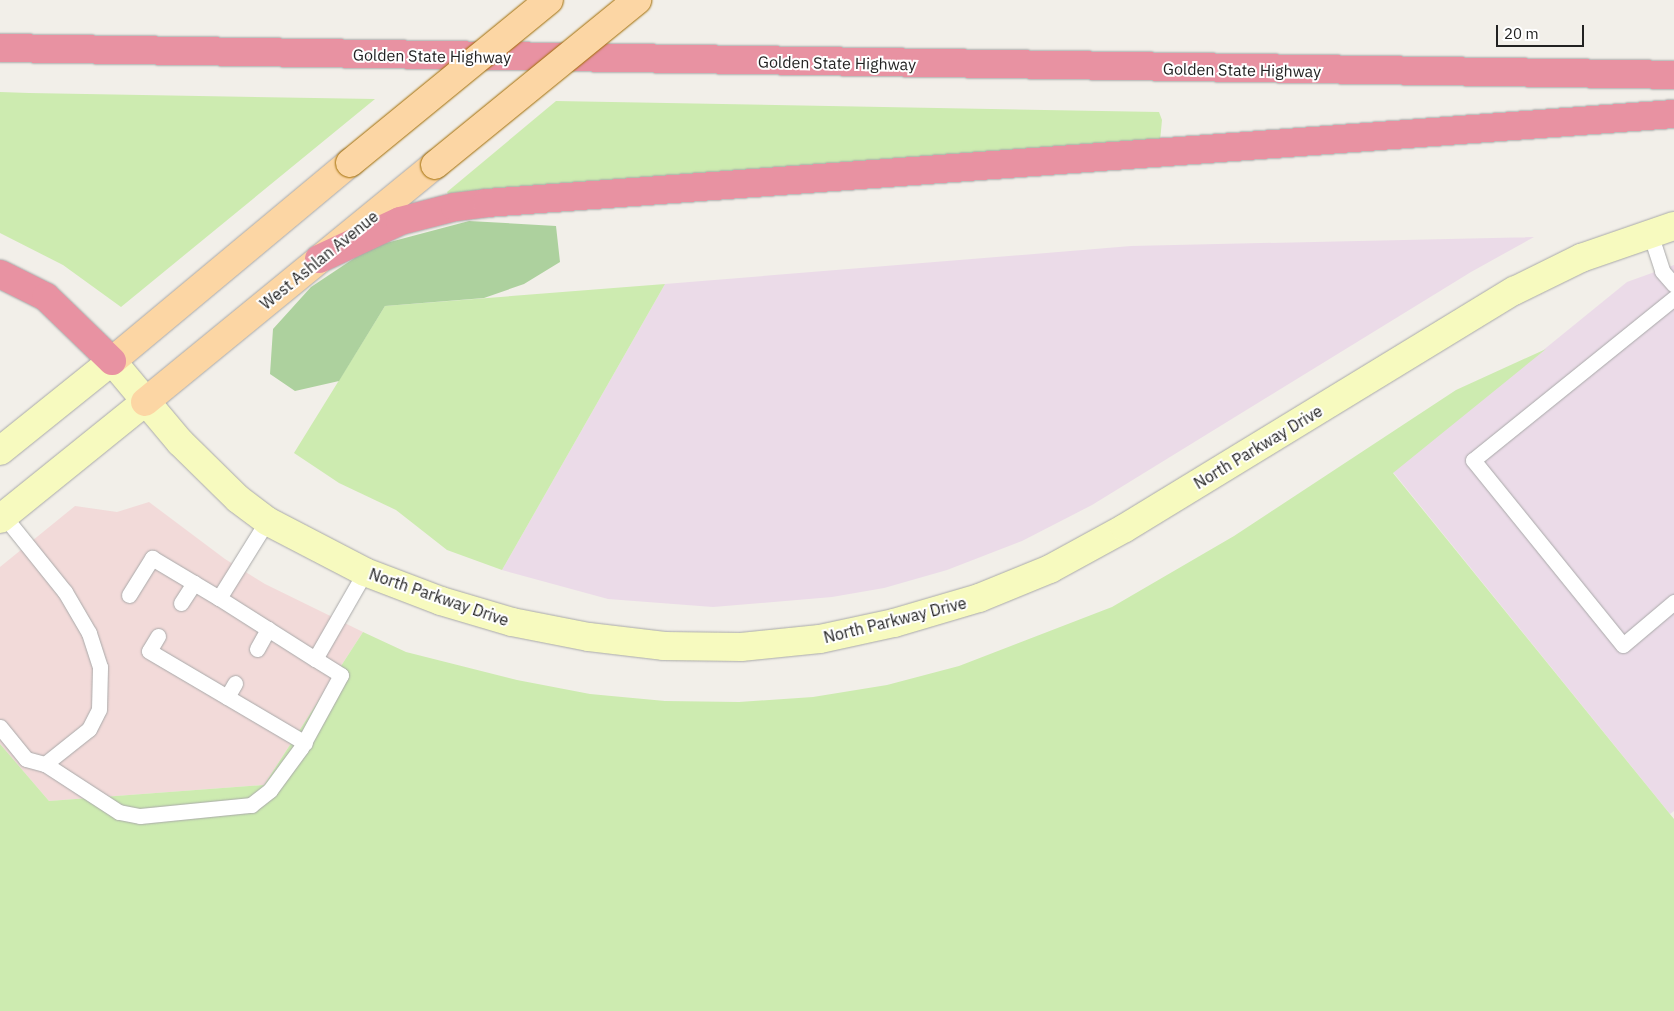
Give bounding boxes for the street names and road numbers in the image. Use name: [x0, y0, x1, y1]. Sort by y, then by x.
street label: Golden State Highway: [353, 45, 511, 67]
street label: Golden State Highway: [758, 52, 916, 74]
street label: Golden State Highway: [1163, 59, 1321, 81]
street label: West Ashlan Avenue: [256, 207, 382, 313]
street label: North Parkway Drive: [1190, 401, 1326, 493]
street label: North Parkway Drive: [367, 564, 511, 630]
street label: North Parkway Drive: [822, 593, 968, 647]

